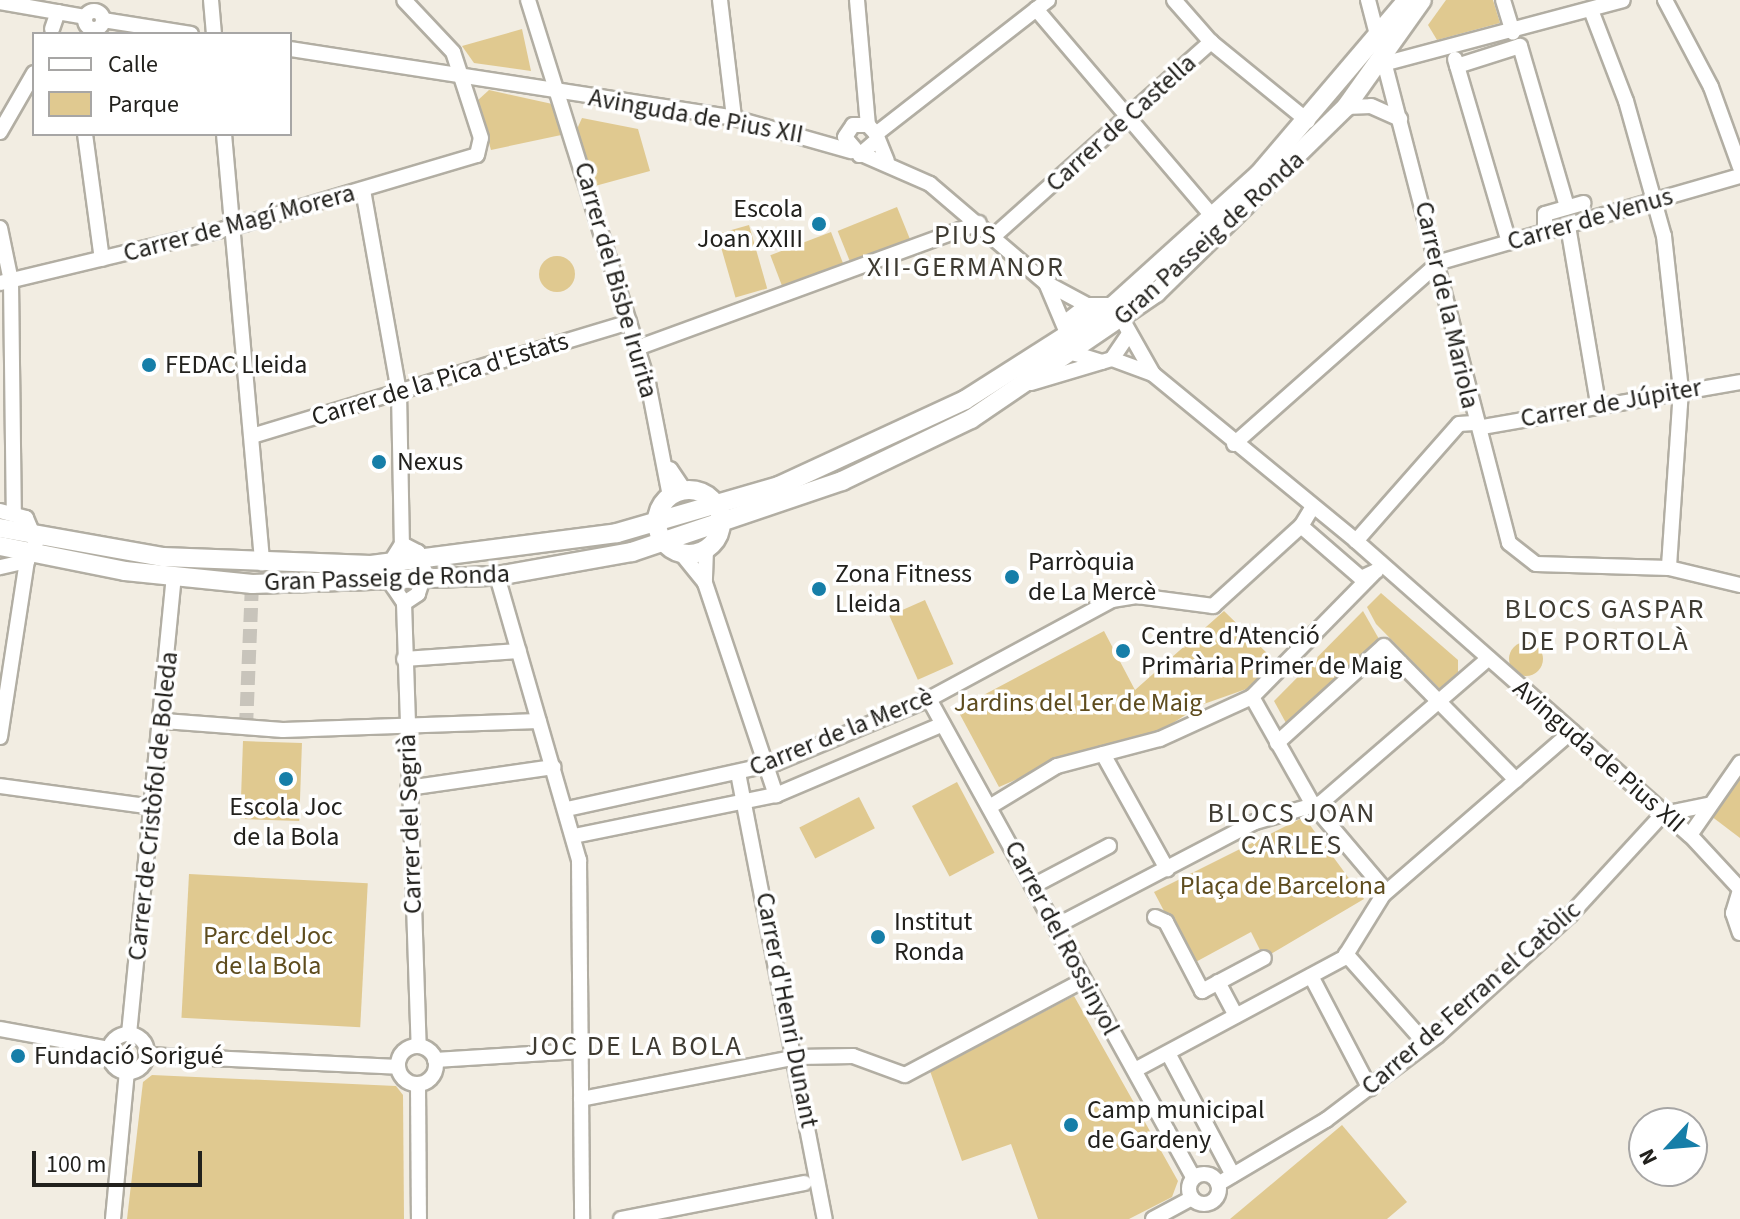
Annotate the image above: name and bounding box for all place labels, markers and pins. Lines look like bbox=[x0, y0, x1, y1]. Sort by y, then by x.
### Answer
place label: Escola Joan XXIII bbox=[697, 193, 803, 254]
marker: Escola Joan XXIII bbox=[810, 215, 828, 233]
place label: FEDAC Lleida bbox=[165, 349, 307, 381]
marker: FEDAC Lleida bbox=[140, 356, 158, 374]
place label: Nexus bbox=[397, 446, 463, 478]
marker: Nexus bbox=[368, 451, 390, 473]
place label: Parròquia de La Mercè bbox=[1028, 546, 1156, 608]
place label: Zona Fitness Lleida bbox=[835, 558, 972, 620]
marker: Parròquia de La Mercè bbox=[1003, 568, 1021, 586]
marker: Zona Fitness Lleida bbox=[810, 580, 828, 598]
place label: Centre d'Atenció Primària Primer de Maig bbox=[1141, 620, 1402, 682]
marker: Centre d'Atenció Primària Primer de Maig bbox=[1112, 640, 1134, 662]
marker: Escola Joc de la Bola bbox=[277, 770, 295, 788]
place label: Escola Joc de la Bola bbox=[229, 791, 343, 852]
place label: Institut Ronda bbox=[894, 906, 972, 968]
marker: Institut Ronda bbox=[869, 928, 887, 946]
place label: Fundació Sorigué bbox=[34, 1040, 223, 1072]
marker: Fundació Sorigué bbox=[9, 1047, 27, 1065]
place label: Camp municipal de Gardeny bbox=[1087, 1094, 1265, 1156]
marker: Camp municipal de Gardeny bbox=[1062, 1116, 1080, 1134]

